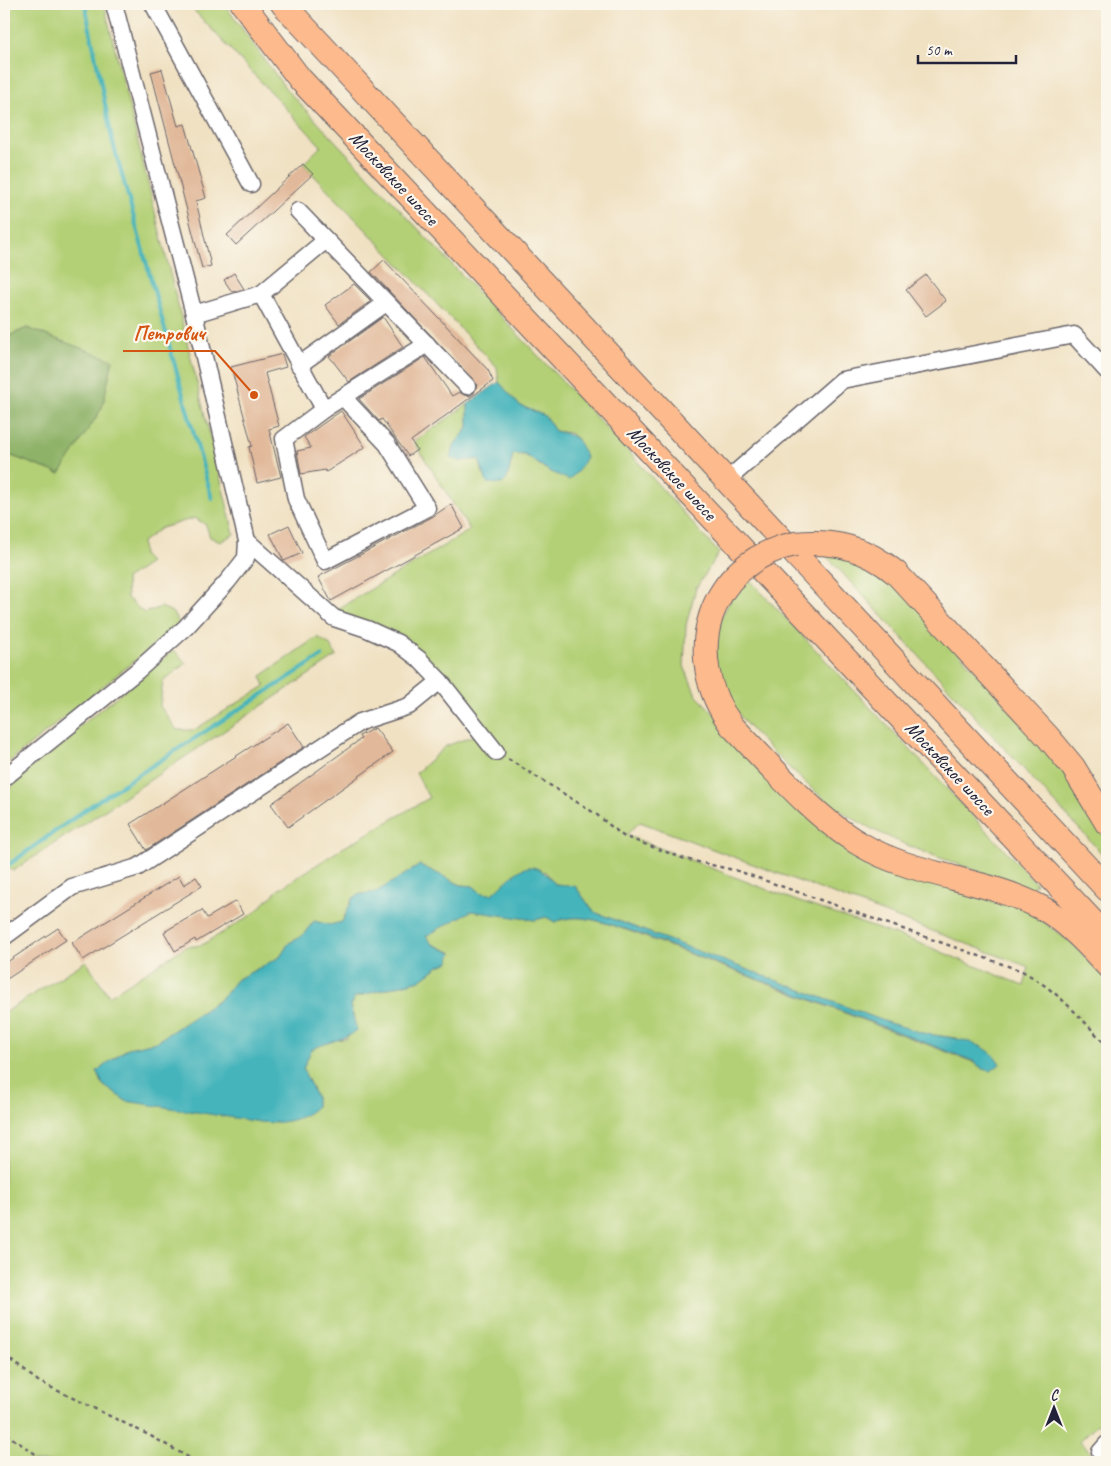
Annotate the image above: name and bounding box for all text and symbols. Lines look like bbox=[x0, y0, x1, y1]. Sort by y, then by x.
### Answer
scale bar bbox=[918, 32, 1016, 64]
text: 50 m bbox=[926, 41, 953, 60]
street label: Московское шоссе bbox=[344, 125, 445, 232]
callout: Петрович bbox=[123, 315, 215, 351]
text: Петрович bbox=[133, 320, 207, 346]
street label: Московское шоссе bbox=[622, 420, 723, 527]
street label: Московское шоссе bbox=[900, 715, 1001, 822]
north arrow bbox=[1028, 1384, 1078, 1434]
text: С bbox=[1051, 1387, 1060, 1404]

